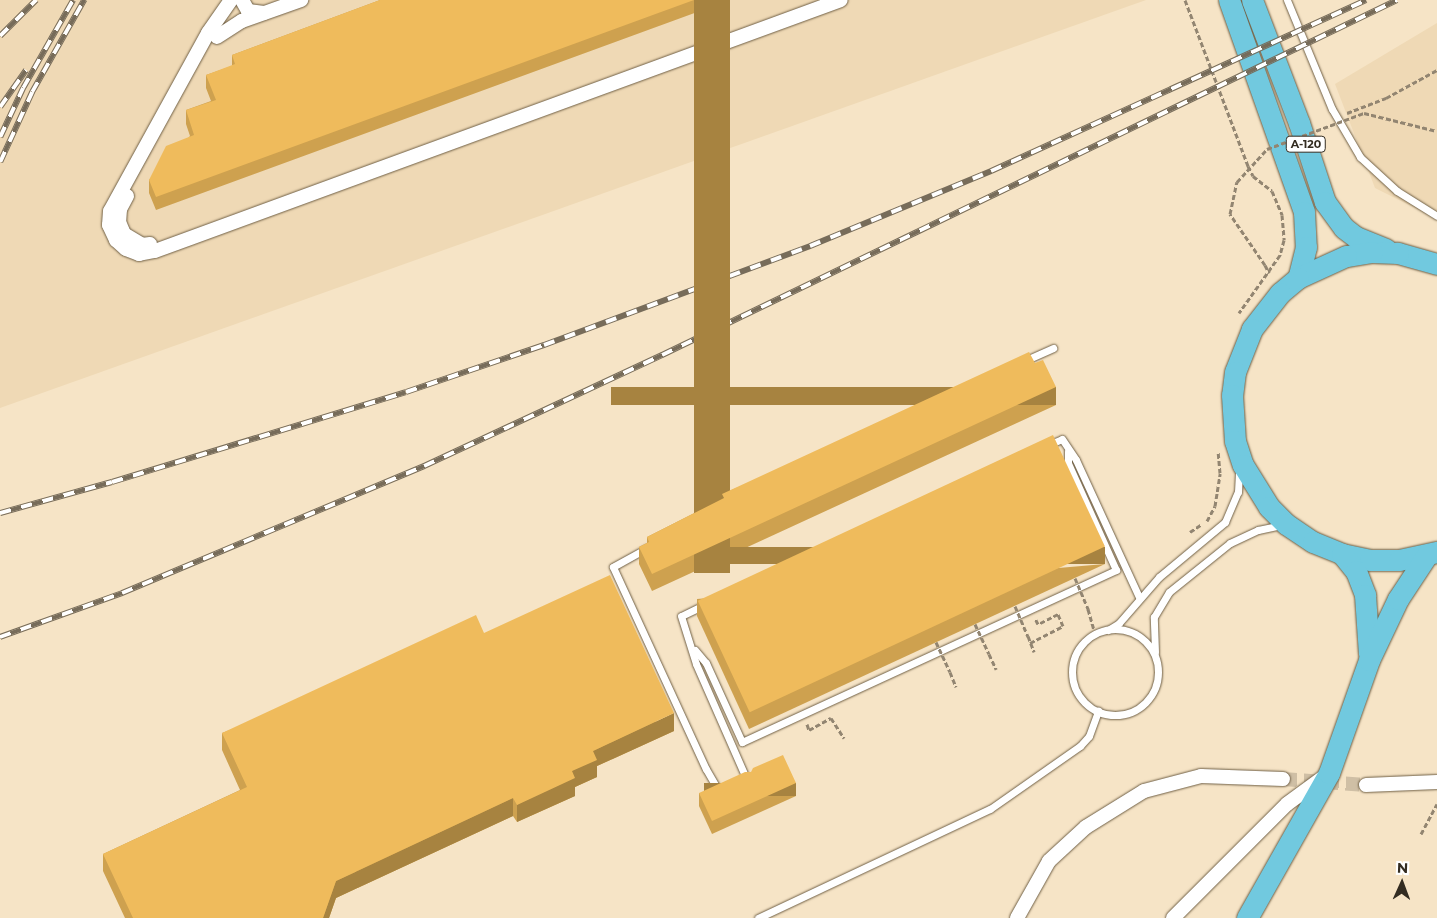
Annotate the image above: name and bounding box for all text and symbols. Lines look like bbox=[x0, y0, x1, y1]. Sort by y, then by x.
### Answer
road number: A-120 bbox=[1285, 136, 1327, 152]
north arrow bbox=[1377, 858, 1427, 908]
text: N bbox=[1397, 859, 1408, 877]

